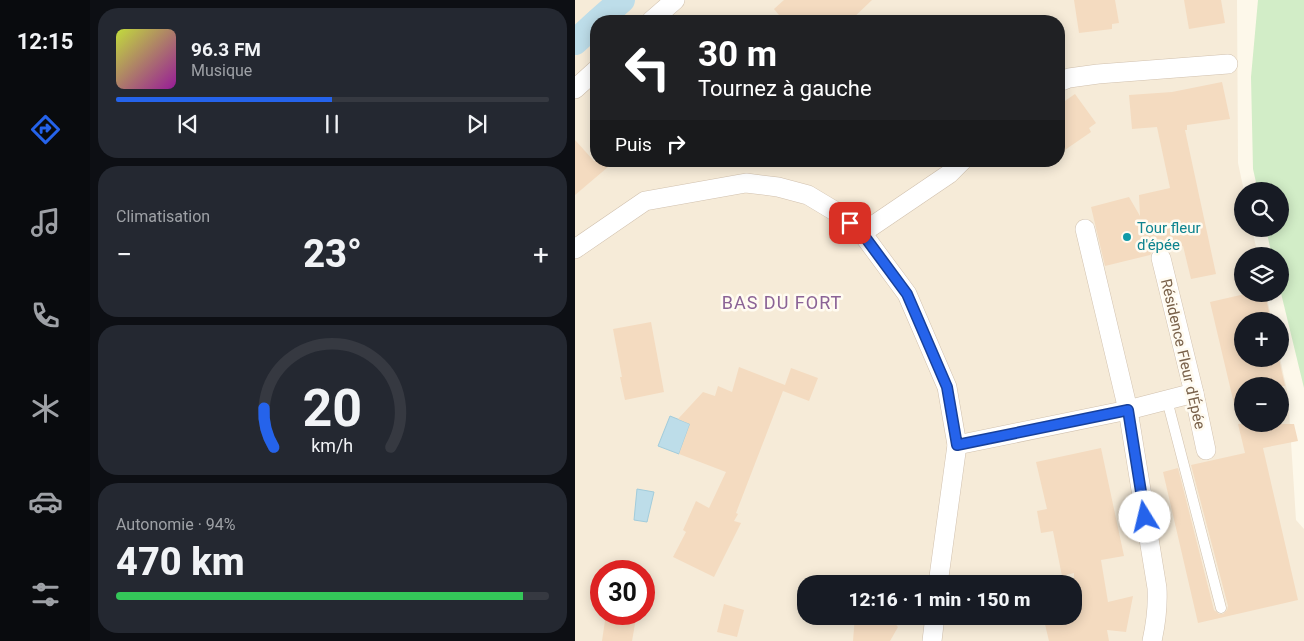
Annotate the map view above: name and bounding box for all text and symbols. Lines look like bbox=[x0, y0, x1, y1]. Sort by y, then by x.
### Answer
text: 12:15 bbox=[17, 29, 73, 54]
text: 30 m bbox=[698, 34, 777, 75]
icon: left bbox=[615, 35, 680, 100]
text: 96.3 FM bbox=[191, 38, 261, 61]
text: Musique bbox=[191, 61, 252, 80]
text: Tournez à gauche bbox=[698, 76, 872, 101]
icon: previous bbox=[174, 110, 202, 138]
icon: pause bbox=[318, 110, 346, 138]
icon: next bbox=[463, 110, 491, 138]
icon: directions bbox=[28, 112, 63, 147]
icon: right bbox=[662, 130, 690, 158]
text: Puis bbox=[615, 133, 652, 156]
map controls bbox=[1234, 182, 1289, 432]
button: search bbox=[1234, 182, 1289, 237]
pin bbox=[829, 202, 871, 244]
icon: music bbox=[28, 205, 63, 240]
text: Climatisation bbox=[116, 207, 210, 226]
icon: arrive bbox=[836, 209, 864, 237]
place label: Tour fleur d'épée bbox=[1137, 219, 1201, 254]
marker: Tour fleur d'épée bbox=[1121, 231, 1133, 243]
text: 23° bbox=[303, 232, 362, 276]
text: − bbox=[116, 238, 132, 271]
text: + bbox=[533, 238, 549, 271]
button: layers bbox=[1234, 247, 1289, 302]
street label: Résidence Fleur d'Épée bbox=[1157, 277, 1209, 431]
district label: BAS DU FORT bbox=[722, 292, 842, 313]
icon: phone bbox=[28, 298, 63, 333]
button: + bbox=[1234, 312, 1289, 367]
button: − bbox=[1234, 377, 1289, 432]
text: 20 bbox=[303, 378, 362, 439]
icon: climate bbox=[28, 391, 63, 426]
text: km/h bbox=[312, 435, 353, 456]
icon: car bbox=[28, 484, 63, 519]
position arrow bbox=[1118, 490, 1170, 542]
text: Autonomie · 94% bbox=[116, 515, 236, 534]
text: 470 km bbox=[116, 540, 245, 584]
speed limit sign: 30 bbox=[590, 560, 655, 625]
icon: filters bbox=[28, 577, 63, 612]
text: 12:16 · 1 min · 150 m bbox=[848, 588, 1031, 611]

